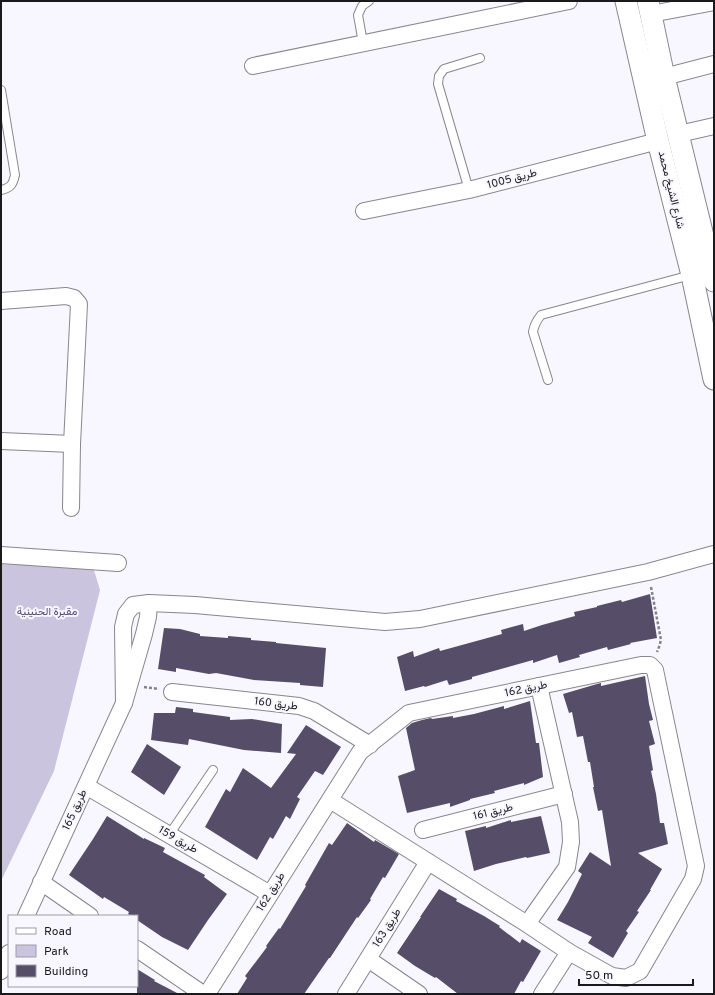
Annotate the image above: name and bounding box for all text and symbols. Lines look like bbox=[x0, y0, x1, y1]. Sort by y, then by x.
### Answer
street label: شارع الشيخ محمد bbox=[655, 150, 688, 231]
street label: طريق 1005 bbox=[486, 166, 538, 192]
park label: مقبرة الحنينية bbox=[17, 605, 77, 619]
street label: طريق 162 bbox=[503, 678, 549, 700]
street label: طريق 160 bbox=[253, 694, 299, 714]
street label: طريق 165 bbox=[59, 787, 91, 833]
street label: طريق 161 bbox=[472, 800, 514, 824]
street label: طريق 159 bbox=[156, 823, 200, 857]
street label: طريق 162 bbox=[254, 870, 288, 914]
street label: طريق 163 bbox=[370, 906, 404, 950]
legend bbox=[8, 915, 138, 987]
text: Road bbox=[44, 924, 72, 940]
text: Park bbox=[44, 944, 69, 960]
scale bar bbox=[579, 961, 693, 987]
text: Building bbox=[44, 964, 88, 980]
text: 50 m bbox=[585, 968, 613, 984]

